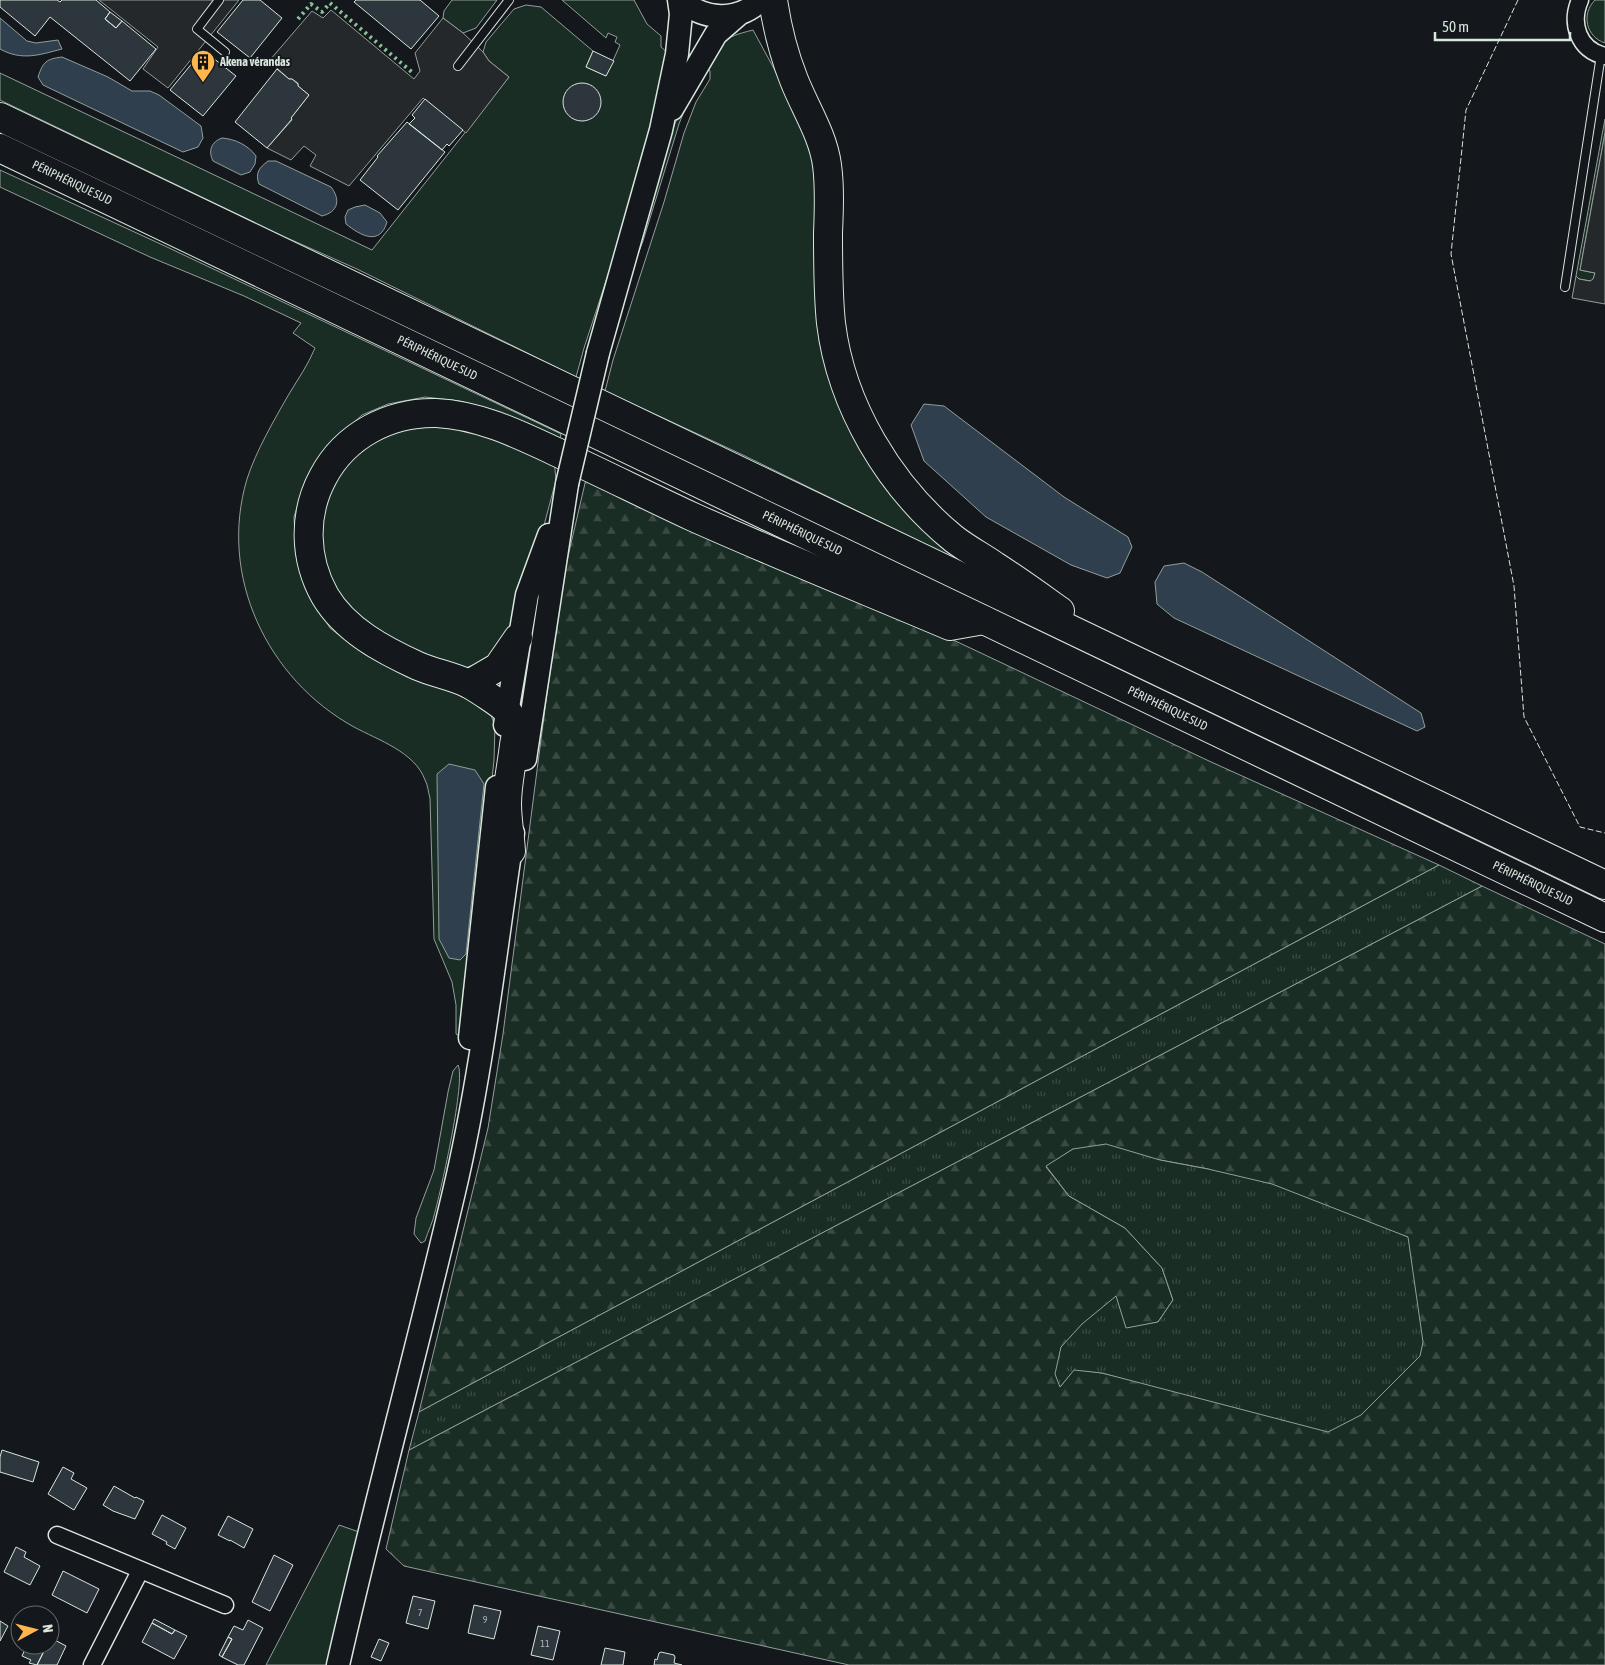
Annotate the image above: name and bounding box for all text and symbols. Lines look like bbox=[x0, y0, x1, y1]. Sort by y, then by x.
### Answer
scale bar bbox=[1435, 10, 1570, 42]
text: 50 m bbox=[1442, 18, 1469, 35]
building icon: Akena vérandas bbox=[190, 49, 216, 83]
place label: Akena vérandas bbox=[219, 55, 291, 69]
street label: PÉRIPHÉRIQUE SUD bbox=[30, 157, 115, 208]
street label: PÉRIPHÉRIQUE SUD bbox=[395, 333, 480, 383]
street label: PÉRIPHÉRIQUE SUD bbox=[760, 508, 845, 558]
street label: PÉRIPHÉRIQUE SUD bbox=[1125, 683, 1210, 733]
street label: PÉRIPHÉRIQUE SUD bbox=[1491, 858, 1575, 909]
north arrow bbox=[10, 1605, 60, 1655]
house number: 7 bbox=[418, 1607, 423, 1618]
house number: 9 bbox=[483, 1614, 488, 1625]
text: N bbox=[39, 1623, 56, 1633]
house number: 11 bbox=[540, 1638, 550, 1649]

